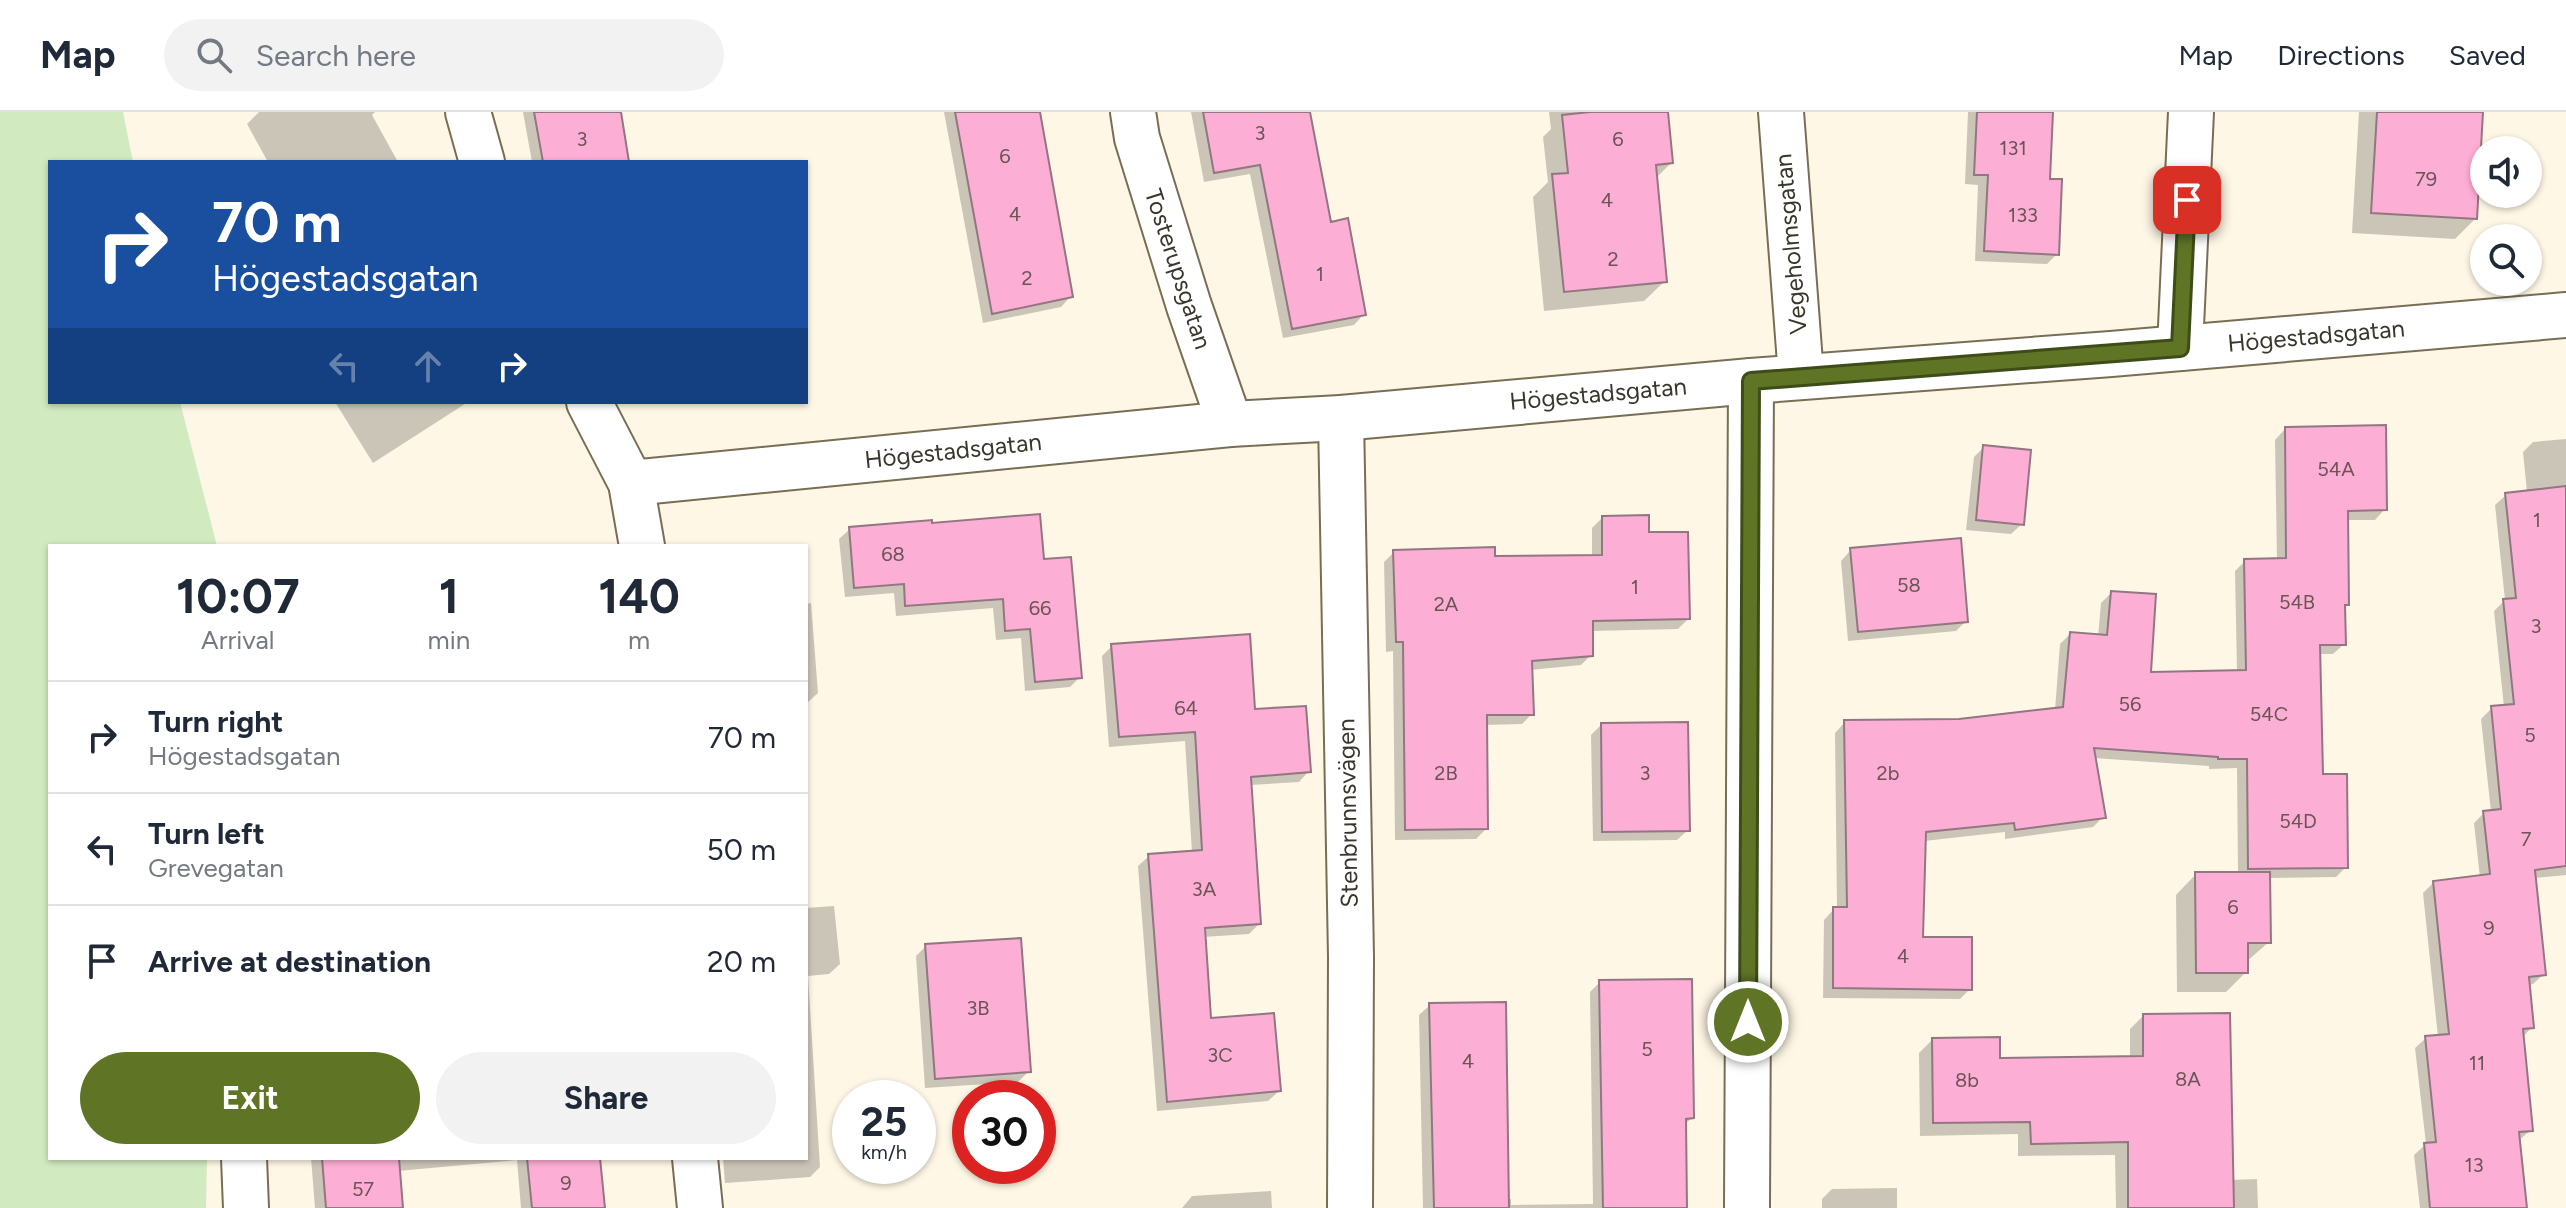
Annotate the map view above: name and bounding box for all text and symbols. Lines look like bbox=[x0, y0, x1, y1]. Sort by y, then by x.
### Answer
search box bbox=[164, 19, 724, 91]
text: Map bbox=[40, 32, 116, 78]
icon: search bbox=[192, 33, 236, 77]
text: Search here bbox=[256, 37, 416, 74]
text: Map bbox=[2179, 38, 2233, 72]
text: Directions bbox=[2277, 38, 2405, 72]
text: Saved bbox=[2449, 38, 2526, 72]
house number: 3 bbox=[1255, 121, 1265, 145]
house number: 3 bbox=[577, 127, 587, 151]
house number: 6 bbox=[1612, 127, 1624, 151]
house number: 131 bbox=[1999, 136, 2027, 160]
map controls bbox=[2470, 136, 2542, 296]
button: sound bbox=[2470, 136, 2542, 208]
house number: 6 bbox=[999, 144, 1011, 168]
street label: Vegeholmsgatan bbox=[1768, 153, 1813, 336]
pin bbox=[2153, 166, 2221, 234]
house number: 79 bbox=[2415, 167, 2437, 191]
icon: arrive bbox=[2165, 178, 2209, 222]
street label: Tosterupsgatan bbox=[1139, 185, 1218, 353]
house number: 4 bbox=[1601, 188, 1613, 212]
text: 70 m bbox=[212, 189, 342, 256]
icon: right bbox=[80, 192, 184, 296]
house number: 4 bbox=[1009, 202, 1021, 226]
house number: 133 bbox=[2008, 203, 2038, 227]
button: search bbox=[2470, 224, 2542, 296]
house number: 2 bbox=[1607, 247, 1619, 271]
text: Högestadsgatan bbox=[212, 257, 479, 300]
house number: 1 bbox=[1316, 262, 1324, 286]
house number: 2 bbox=[1021, 266, 1033, 290]
street label: Högestadsgatan bbox=[2226, 313, 2406, 358]
icon: left bbox=[322, 344, 366, 388]
icon: ahead bbox=[406, 344, 450, 388]
icon: right bbox=[490, 344, 534, 388]
street label: Högestadsgatan bbox=[1508, 371, 1688, 416]
street label: Högestadsgatan bbox=[863, 427, 1043, 474]
house number: 54A bbox=[2317, 457, 2355, 481]
house number: 1 bbox=[2533, 508, 2541, 532]
house number: 68 bbox=[881, 542, 905, 566]
text: 10:07 bbox=[176, 567, 300, 625]
text: 1 bbox=[439, 567, 459, 625]
text: 140 bbox=[598, 567, 680, 625]
house number: 58 bbox=[1897, 573, 1921, 597]
house number: 1 bbox=[1631, 575, 1639, 599]
house number: 54B bbox=[2279, 590, 2315, 614]
house number: 2A bbox=[1434, 592, 1459, 616]
house number: 66 bbox=[1029, 596, 1051, 620]
house number: 3 bbox=[2531, 614, 2541, 638]
text: Arrival bbox=[201, 624, 275, 656]
text: min bbox=[428, 624, 470, 656]
text: m bbox=[628, 624, 650, 656]
house number: 56 bbox=[2119, 692, 2141, 716]
house number: 64 bbox=[1174, 696, 1198, 720]
house number: 54C bbox=[2250, 702, 2288, 726]
text: Turn right bbox=[148, 703, 283, 740]
icon: right bbox=[80, 715, 124, 759]
street label: Stenbrunnsvägen bbox=[1331, 718, 1364, 908]
text: 70 m bbox=[708, 719, 776, 756]
house number: 5 bbox=[2524, 723, 2536, 747]
text: Högestadsgatan bbox=[148, 740, 341, 772]
house number: 2B bbox=[1434, 761, 1458, 785]
house number: 3 bbox=[1640, 761, 1650, 785]
house number: 2b bbox=[1877, 761, 1899, 785]
house number: 54D bbox=[2279, 809, 2317, 833]
text: Turn left bbox=[148, 815, 265, 852]
icon: left bbox=[80, 827, 124, 871]
house number: 7 bbox=[2521, 827, 2532, 851]
text: 50 m bbox=[707, 831, 776, 868]
text: Grevegatan bbox=[148, 852, 284, 884]
house number: 3A bbox=[1192, 877, 1217, 901]
house number: 6 bbox=[2227, 895, 2239, 919]
house number: 9 bbox=[2483, 916, 2495, 940]
icon: arrive bbox=[80, 939, 124, 983]
text: Arrive at destination bbox=[148, 943, 431, 980]
text: 20 m bbox=[707, 943, 776, 980]
house number: 4 bbox=[1897, 944, 1909, 968]
position arrow bbox=[1706, 980, 1790, 1064]
house number: 3B bbox=[966, 996, 990, 1020]
house number: 5 bbox=[1641, 1037, 1653, 1061]
house number: 3C bbox=[1207, 1043, 1233, 1067]
house number: 4 bbox=[1462, 1049, 1474, 1073]
house number: 11 bbox=[2469, 1051, 2485, 1075]
button: Exit bbox=[80, 1052, 420, 1144]
button: Share bbox=[436, 1052, 776, 1144]
house number: 8A bbox=[2175, 1067, 2201, 1091]
house number: 8b bbox=[1955, 1068, 1979, 1092]
speed limit sign: 30 bbox=[952, 1080, 1056, 1184]
text: 25 bbox=[861, 1098, 907, 1146]
text: km/h bbox=[861, 1140, 907, 1164]
house number: 13 bbox=[2464, 1153, 2484, 1177]
house number: 9 bbox=[560, 1171, 572, 1195]
house number: 57 bbox=[352, 1177, 374, 1201]

